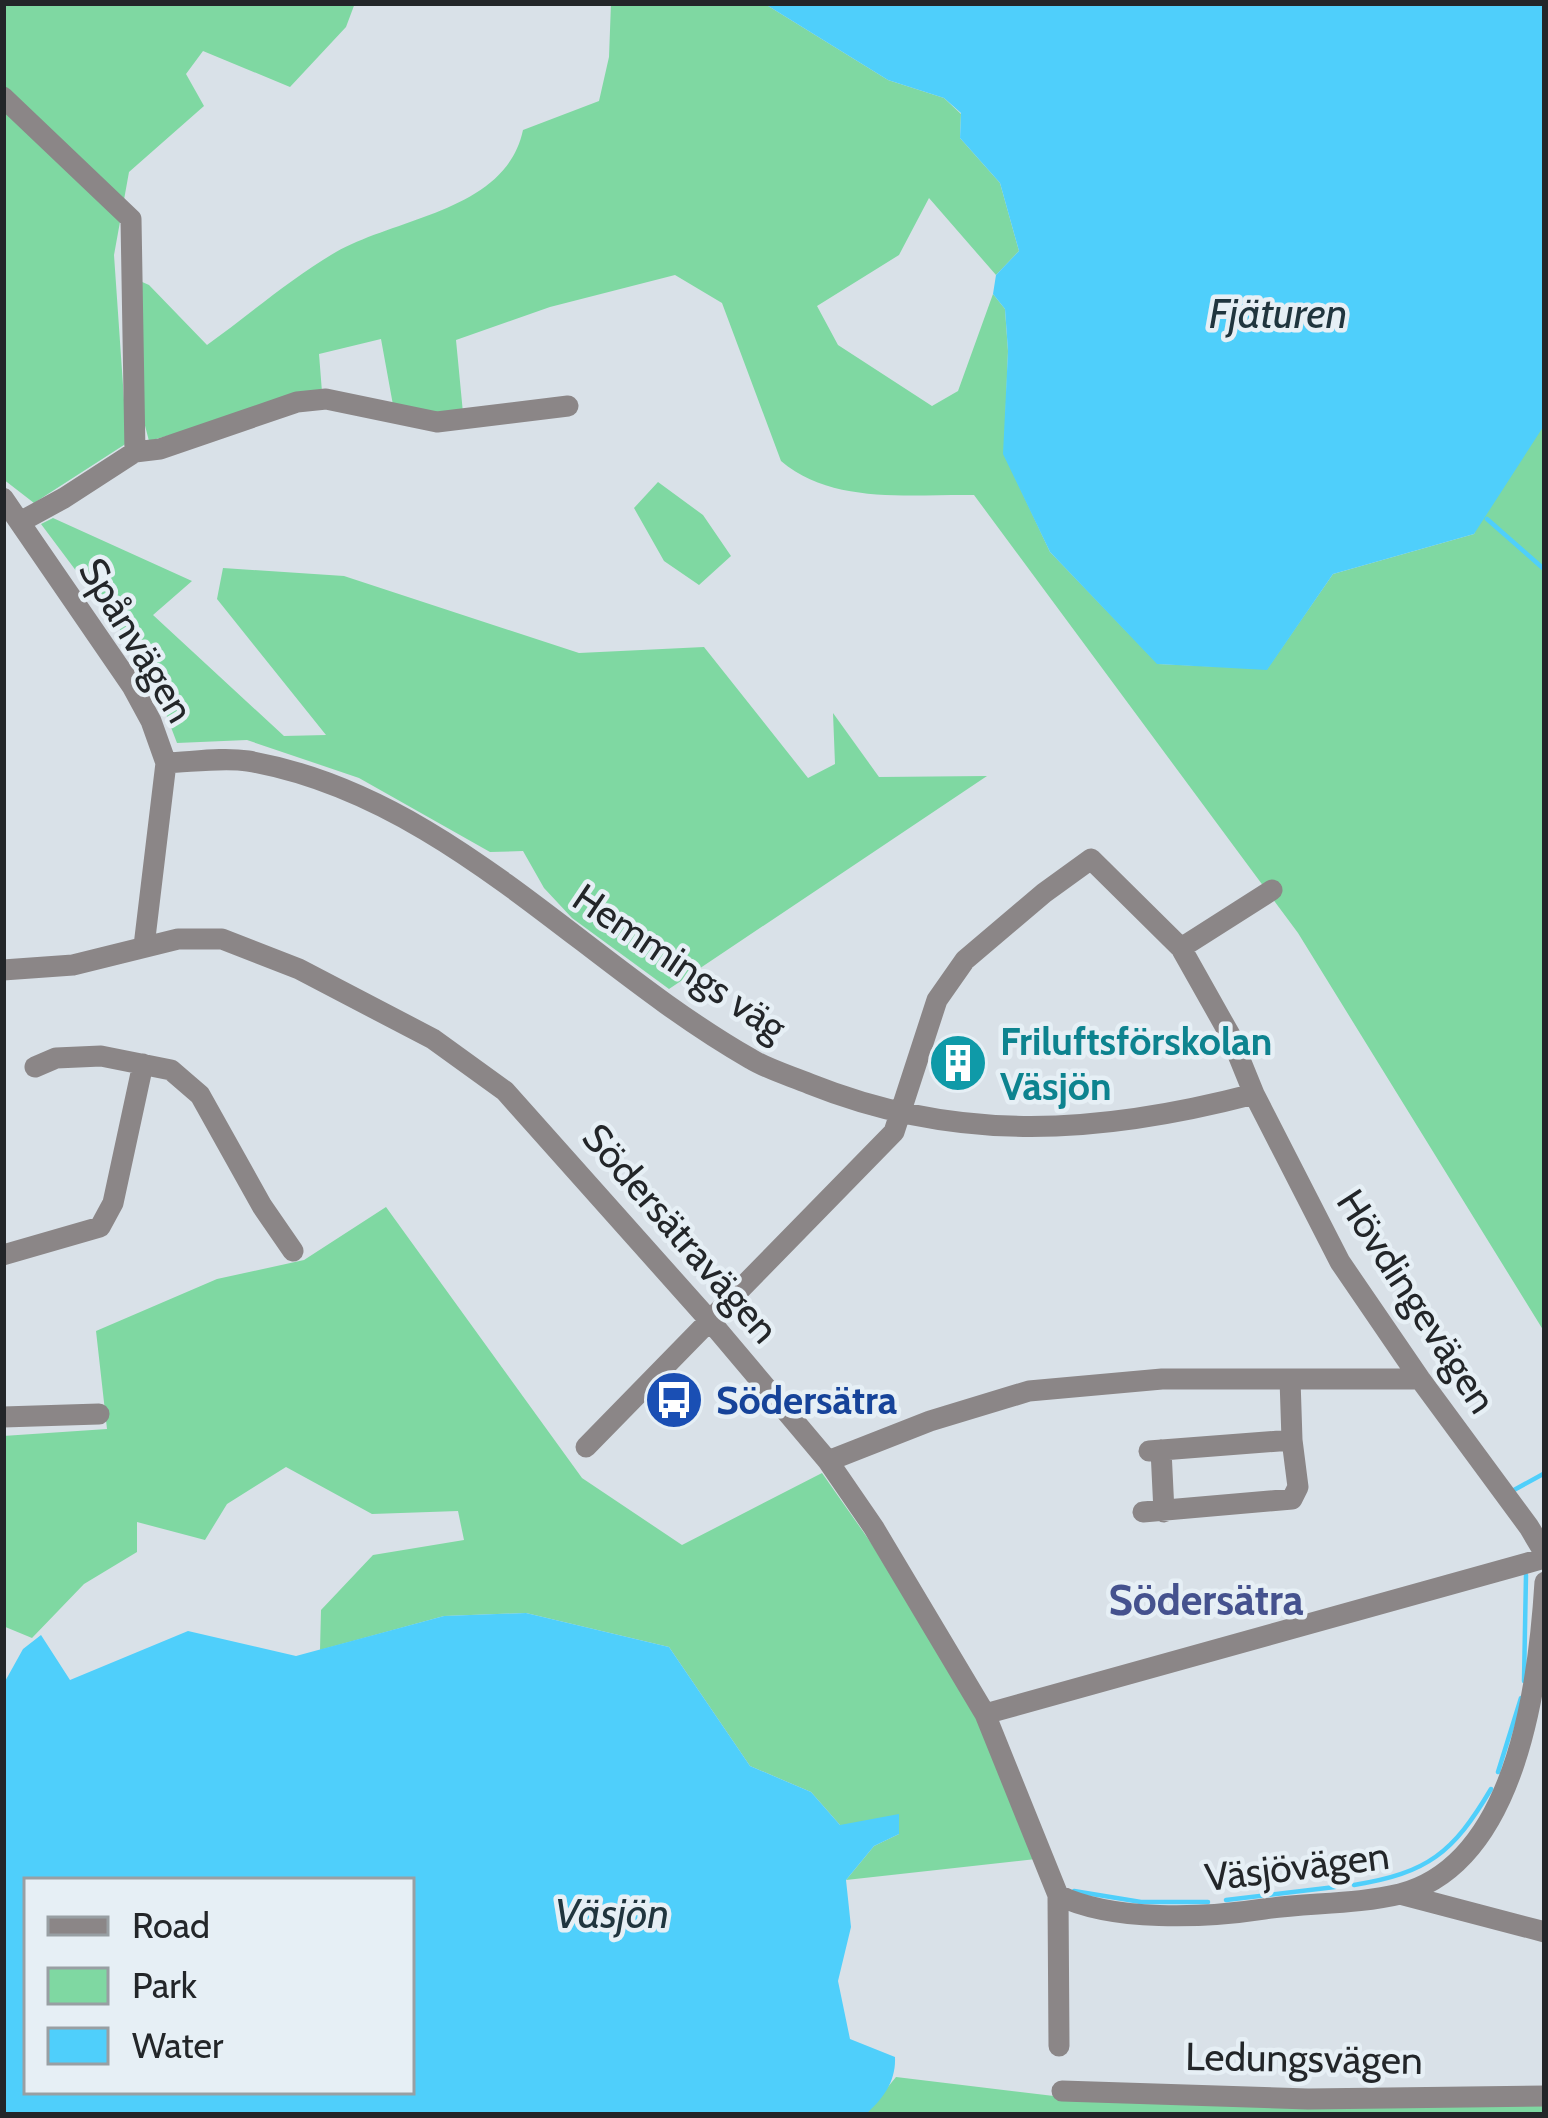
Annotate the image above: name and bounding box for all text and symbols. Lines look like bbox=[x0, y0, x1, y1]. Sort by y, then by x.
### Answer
water label: Fjäturen bbox=[1209, 287, 1347, 339]
street label: Spånvägen bbox=[69, 549, 205, 731]
street label: Hemmings väg bbox=[564, 873, 796, 1051]
place label: Friluftsförskolan Väsjön bbox=[1000, 1017, 1272, 1110]
building icon: Friluftsförskolan Väsjön bbox=[927, 1032, 989, 1094]
street label: Södersätravägen bbox=[573, 1114, 789, 1352]
street label: Hövdingevägen bbox=[1327, 1180, 1507, 1422]
bus stop icon: Södersätra bbox=[643, 1369, 705, 1431]
place label: Södersätra bbox=[716, 1376, 897, 1424]
district label: Södersätra bbox=[1108, 1574, 1304, 1626]
street label: Väsjövägen bbox=[1202, 1831, 1392, 1901]
legend bbox=[24, 1878, 414, 2094]
water label: Väsjön bbox=[555, 1887, 669, 1939]
text: Road bbox=[132, 1903, 210, 1947]
text: Park bbox=[132, 1963, 198, 2007]
text: Water bbox=[132, 2023, 224, 2067]
street label: Ledungsvägen bbox=[1185, 2032, 1423, 2084]

